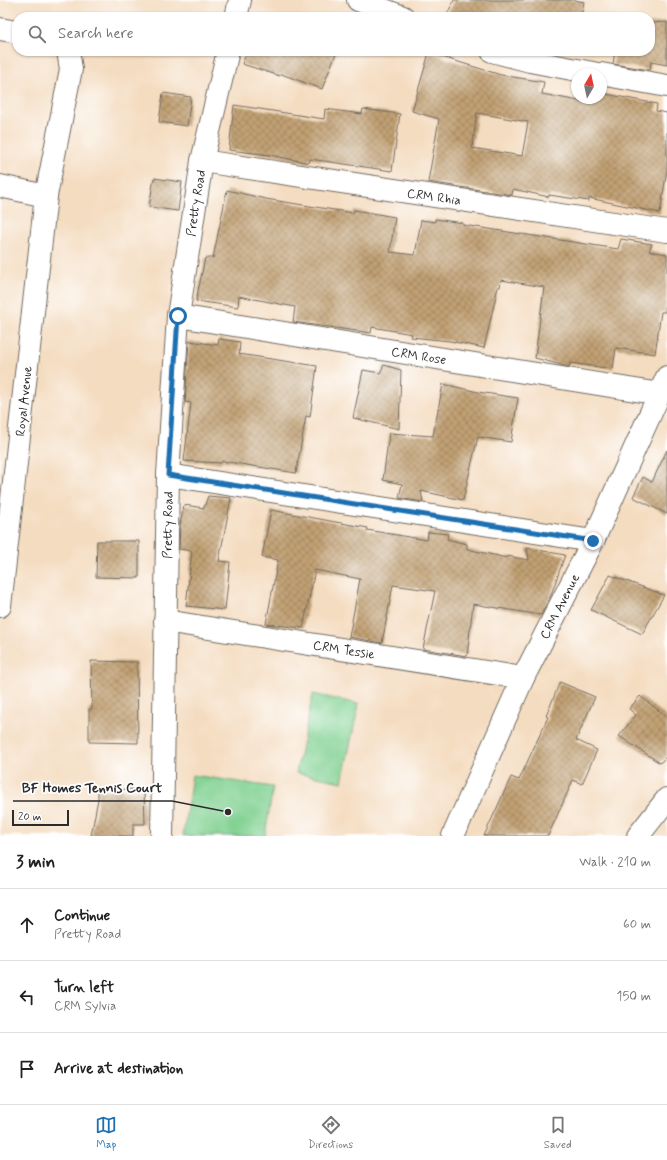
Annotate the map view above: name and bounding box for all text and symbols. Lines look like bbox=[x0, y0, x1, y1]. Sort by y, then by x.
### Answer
search box bbox=[12, 12, 655, 56]
icon: search bbox=[26, 23, 48, 45]
text: Search here bbox=[58, 24, 134, 44]
north arrow bbox=[571, 68, 607, 104]
street label: Pretty Road bbox=[183, 169, 210, 238]
street label: CRM Rhia bbox=[406, 185, 462, 210]
route start bbox=[169, 307, 187, 325]
street label: CRM Rose bbox=[390, 344, 448, 369]
street label: Royal Avenue bbox=[12, 365, 37, 437]
street label: Pretty Road bbox=[159, 491, 178, 559]
route end bbox=[584, 532, 602, 550]
street label: CRM Avenue bbox=[537, 571, 584, 642]
street label: CRM Tessie bbox=[312, 637, 376, 664]
callout: BF Homes Tennis Court bbox=[13, 775, 172, 801]
text: BF Homes Tennis Court bbox=[22, 779, 163, 797]
scale bar bbox=[12, 808, 69, 827]
text: 20 m bbox=[18, 810, 41, 824]
text: 3 min bbox=[16, 851, 55, 873]
text: Walk · 210 m bbox=[579, 854, 651, 871]
text: Continue bbox=[54, 906, 110, 926]
icon: ahead bbox=[16, 914, 38, 936]
text: 60 m bbox=[623, 916, 651, 933]
text: Pretty Road bbox=[54, 926, 121, 943]
text: Turn left bbox=[54, 978, 114, 998]
icon: left bbox=[16, 986, 38, 1008]
text: 150 m bbox=[617, 988, 651, 1005]
text: CRM Sylvia bbox=[54, 998, 116, 1015]
icon: arrive bbox=[16, 1058, 38, 1080]
text: Arrive at destination bbox=[54, 1059, 183, 1079]
tab: Map bbox=[95, 1114, 117, 1152]
tab: Directions bbox=[308, 1114, 353, 1152]
tab: Saved bbox=[544, 1114, 572, 1152]

